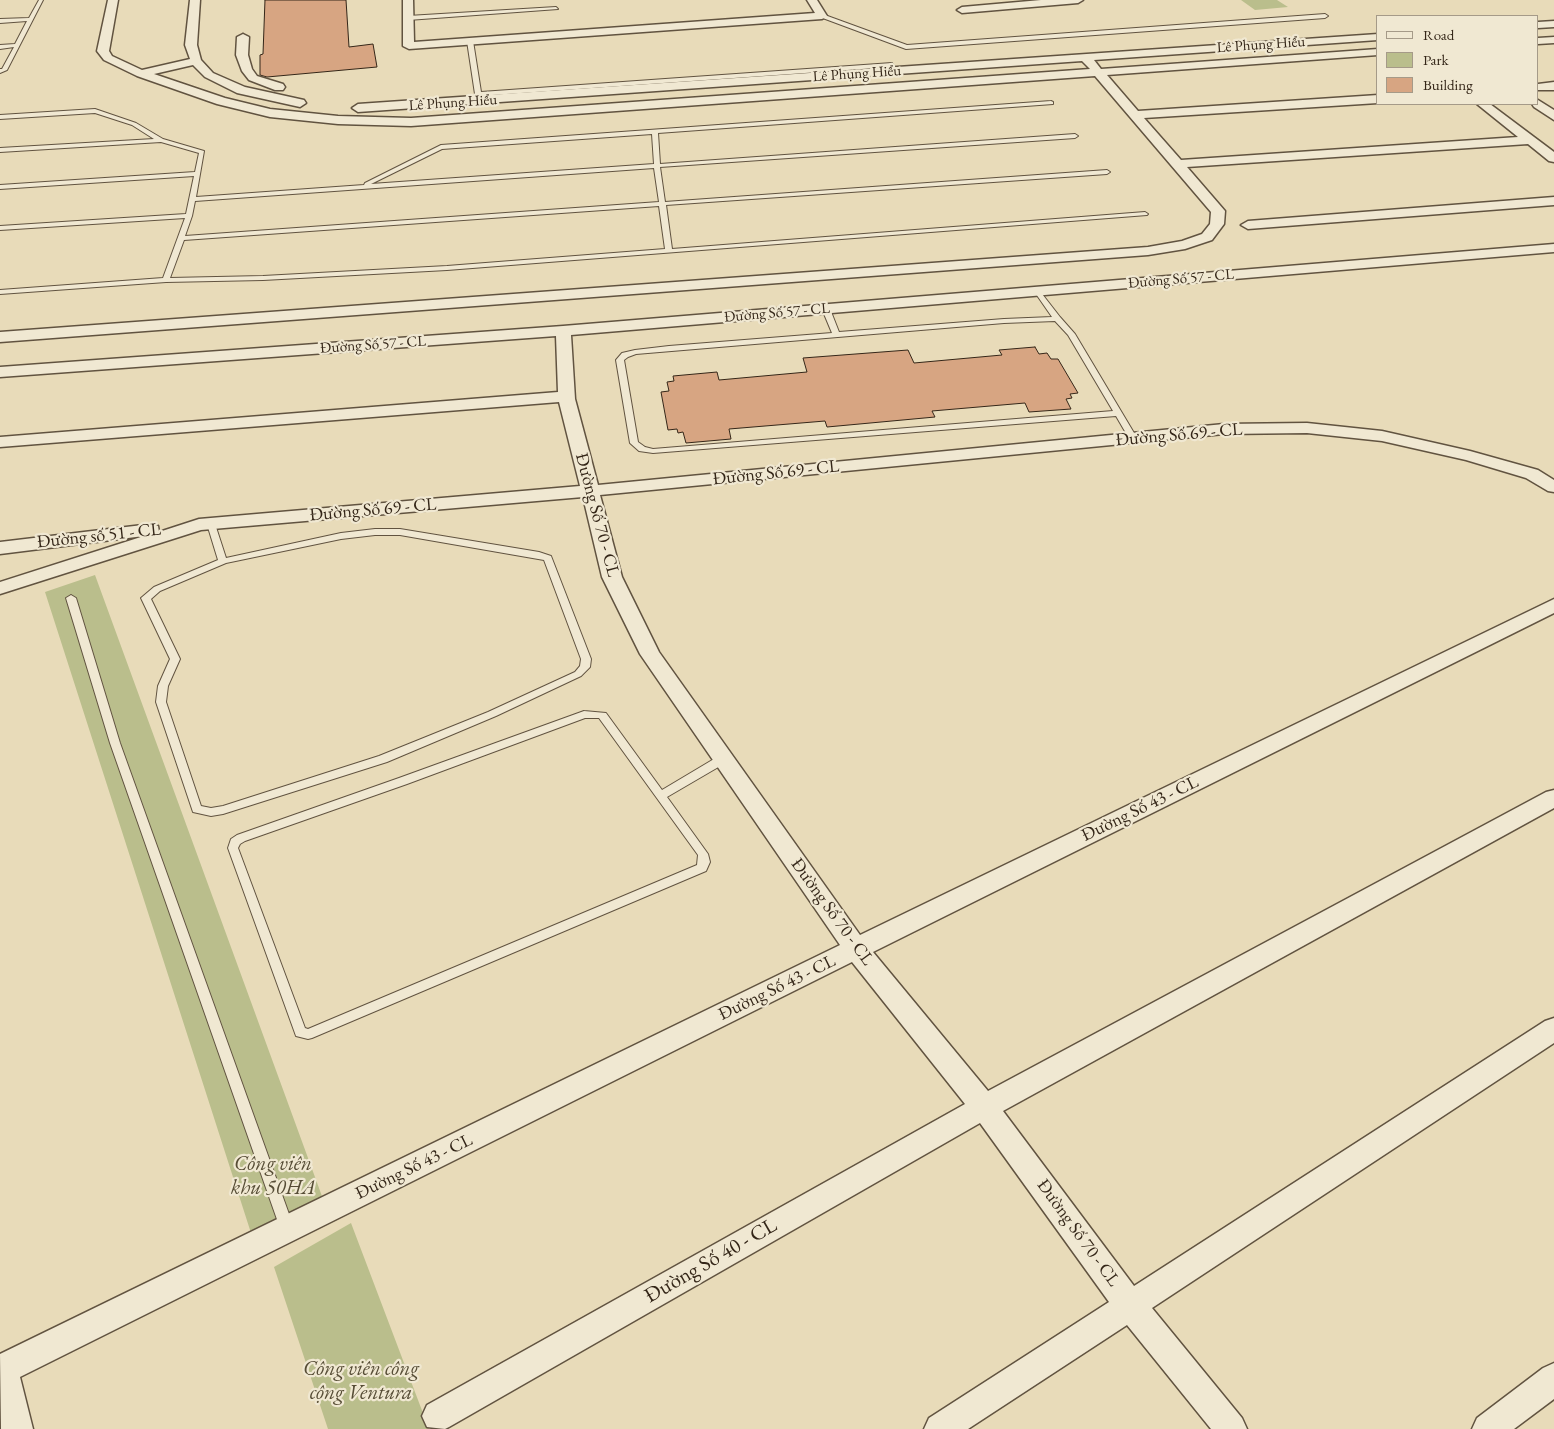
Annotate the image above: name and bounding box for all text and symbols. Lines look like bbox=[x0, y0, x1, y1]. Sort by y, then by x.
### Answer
legend bbox=[1376, 15, 1539, 105]
text: Road bbox=[1423, 25, 1454, 44]
street label: Lê Phụng Hiểu bbox=[1216, 33, 1306, 57]
text: Park bbox=[1423, 50, 1449, 69]
street label: Lê Phụng Hiểu bbox=[812, 62, 902, 86]
text: Building bbox=[1423, 75, 1473, 94]
street label: Lê Phụng Hiểu bbox=[408, 91, 498, 115]
street label: Đường Số 57 - CL bbox=[1127, 265, 1235, 293]
street label: Đường Số 57 - CL bbox=[723, 299, 831, 327]
street label: Đường Số 57 - CL bbox=[319, 332, 427, 358]
street label: Đường Số 69 - CL bbox=[1115, 419, 1243, 451]
street label: Đường Số 70 - CL bbox=[570, 451, 624, 579]
street label: Đường Số 69 - CL bbox=[712, 456, 840, 490]
street label: Đường Số 69 - CL bbox=[309, 494, 437, 526]
street label: Đường số 51 - CL bbox=[36, 519, 162, 553]
street label: Đường Số 43 - CL bbox=[1078, 771, 1202, 847]
street label: Đường Số 70 - CL bbox=[786, 854, 878, 970]
street label: Đường Số 43 - CL bbox=[715, 950, 839, 1026]
street label: Đường Số 43 - CL bbox=[352, 1129, 476, 1205]
park label: Công viên khu 50HA bbox=[231, 1151, 315, 1201]
street label: Đường Số 70 - CL bbox=[1032, 1175, 1124, 1291]
street label: Đường Số 40 - CL bbox=[640, 1213, 782, 1309]
park label: Công viên công cộng Ventura bbox=[303, 1356, 419, 1406]

